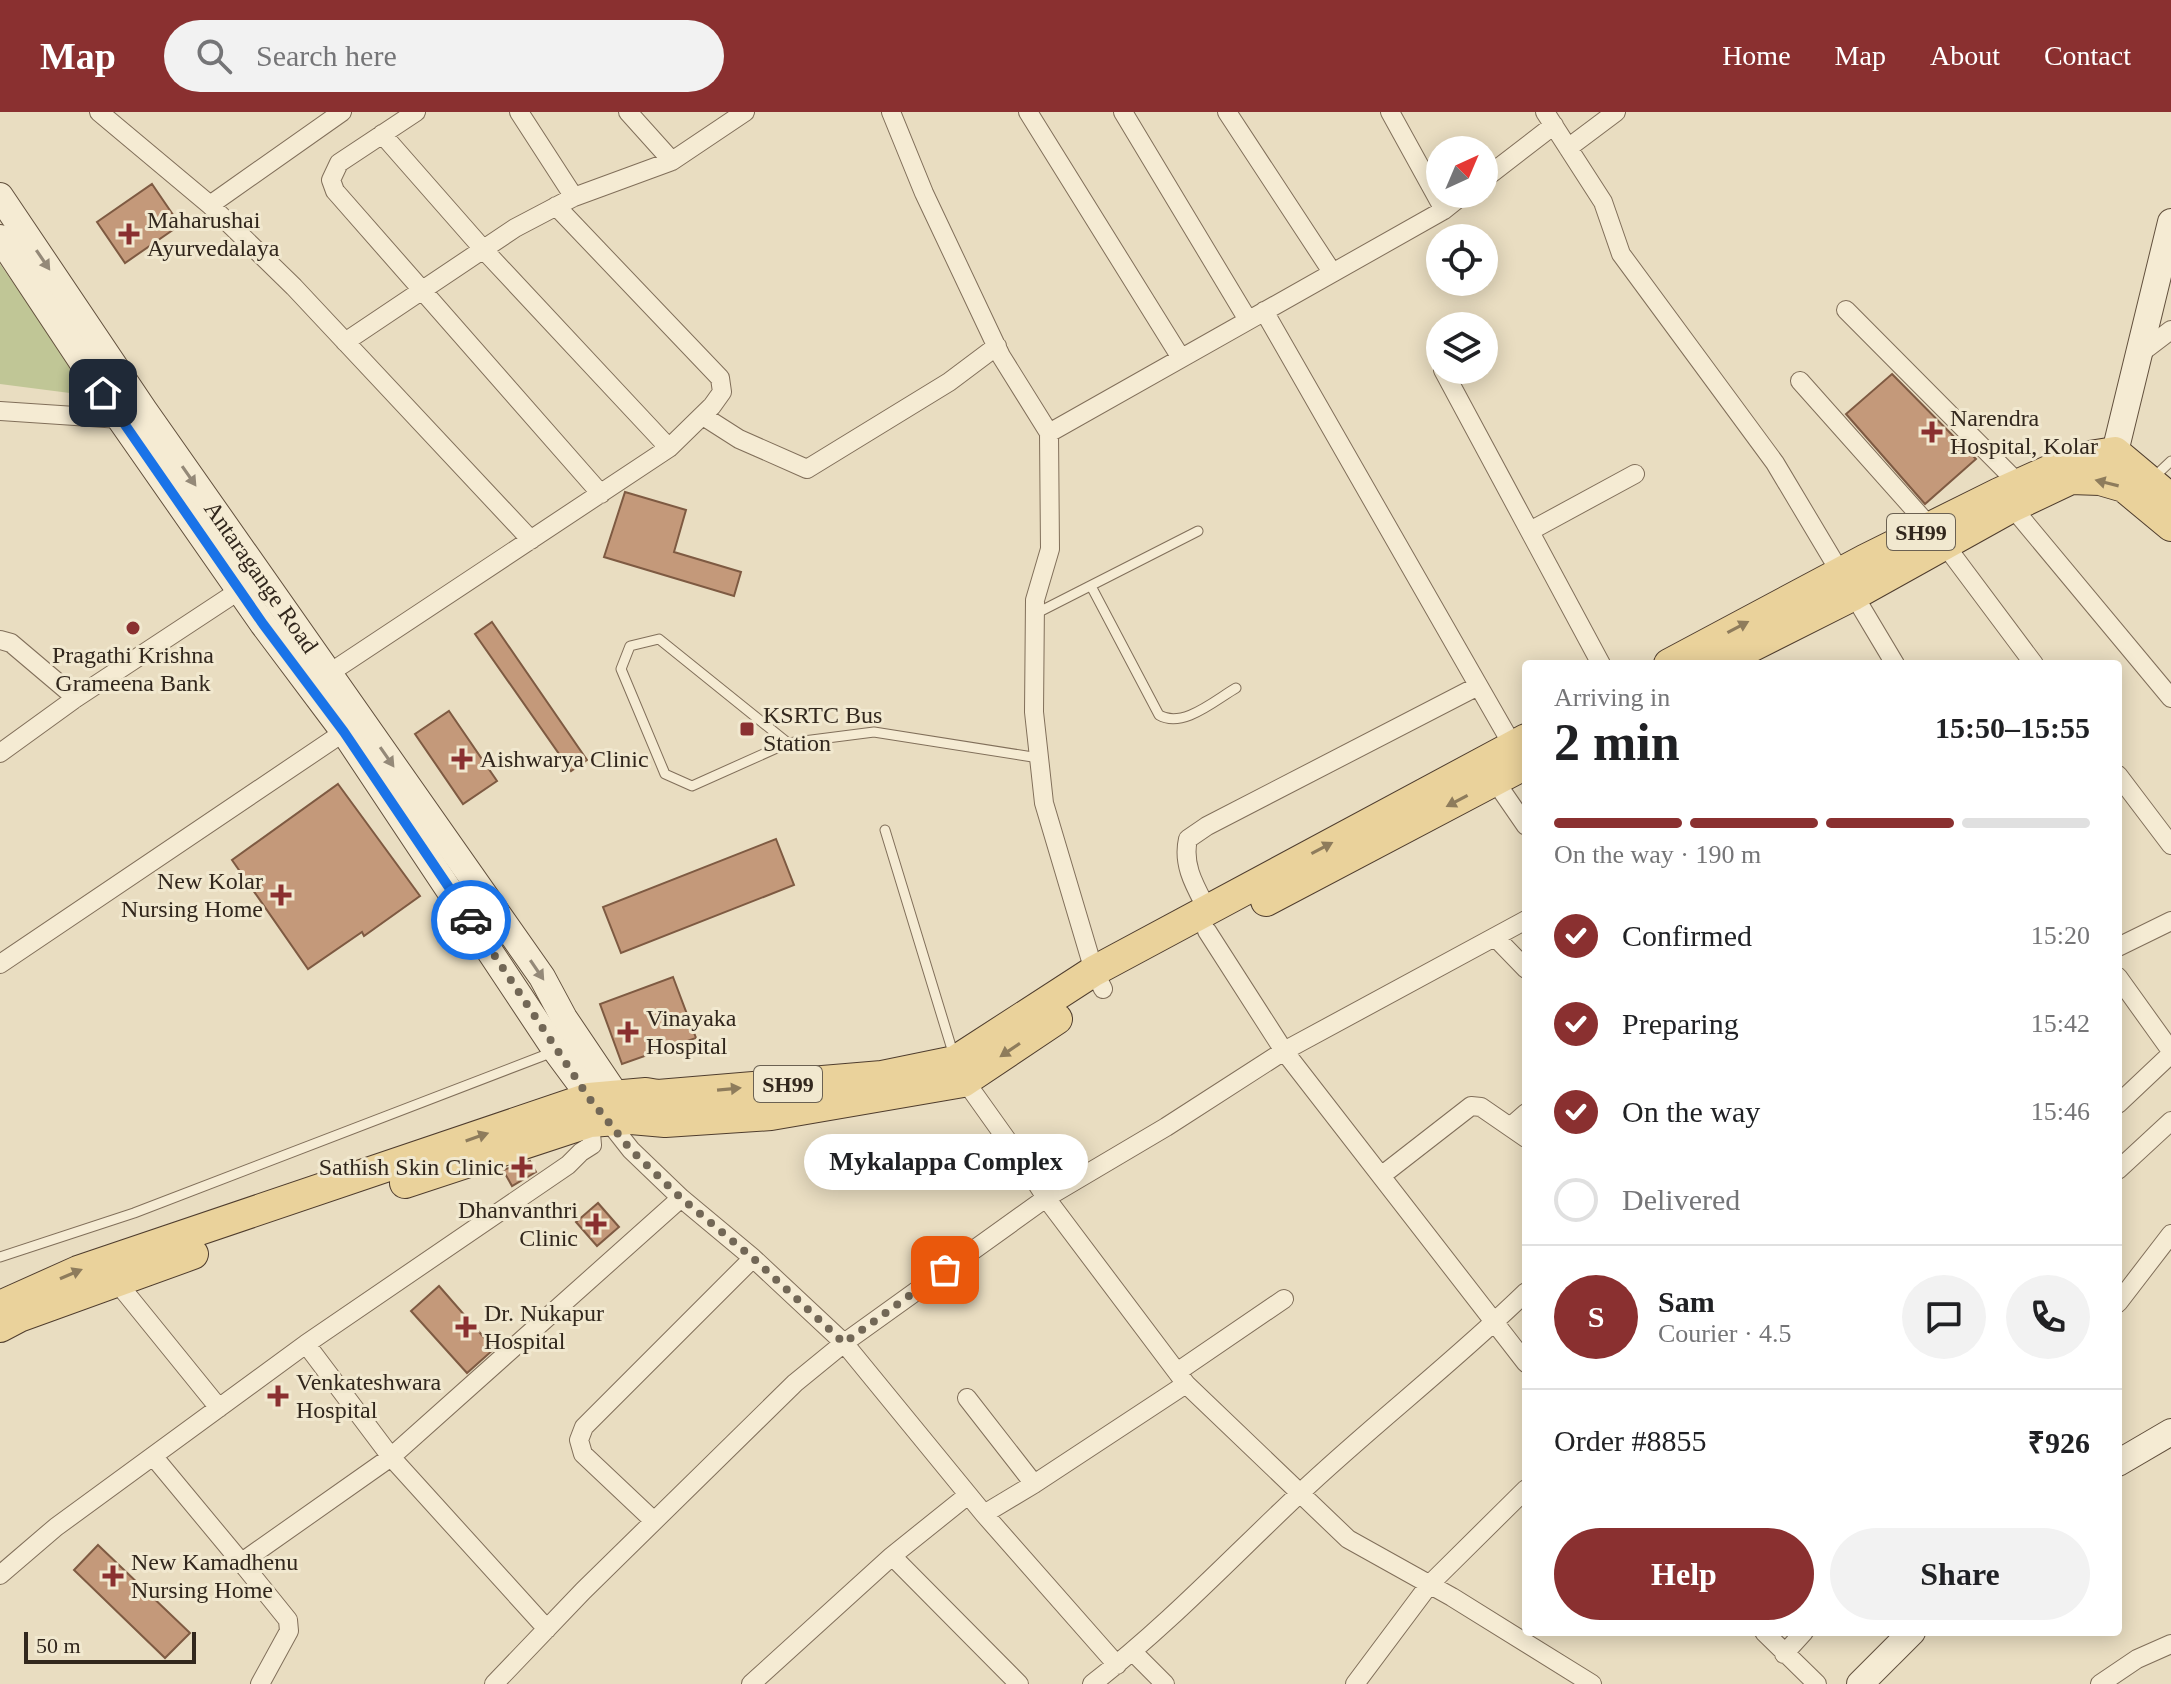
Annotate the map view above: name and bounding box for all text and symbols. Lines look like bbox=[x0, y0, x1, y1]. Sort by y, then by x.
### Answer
search box bbox=[164, 20, 724, 92]
icon: search bbox=[192, 34, 236, 78]
text: Map bbox=[40, 35, 116, 77]
text: Search here bbox=[256, 39, 397, 72]
text: Home bbox=[1722, 40, 1791, 71]
text: Map bbox=[1835, 40, 1886, 71]
text: About bbox=[1930, 40, 2000, 71]
text: Contact bbox=[2044, 40, 2131, 71]
north arrow bbox=[1426, 136, 1498, 208]
map controls bbox=[1426, 136, 1498, 384]
place label: Maharushai Ayurvedalaya bbox=[147, 207, 280, 261]
marker: Maharushai Ayurvedalaya bbox=[118, 223, 140, 245]
button: locate bbox=[1426, 224, 1498, 296]
one-way arrow bbox=[36, 250, 51, 271]
button: layers bbox=[1426, 312, 1498, 384]
pin bbox=[69, 359, 137, 427]
icon: home bbox=[81, 371, 125, 415]
place label: Narendra Hospital, Kolar bbox=[1950, 405, 2098, 459]
marker: Narendra Hospital, Kolar bbox=[1921, 421, 1943, 443]
one-way arrow bbox=[181, 465, 196, 486]
one-way arrow bbox=[2095, 477, 2120, 489]
street label: Antaragange Road bbox=[199, 496, 323, 658]
road number: SH99 bbox=[1887, 514, 1955, 550]
marker: Pragathi Krishna Grameena Bank bbox=[124, 619, 142, 637]
one-way arrow bbox=[1726, 621, 1749, 634]
place label: Pragathi Krishna Grameena Bank bbox=[52, 642, 214, 696]
text: Arriving in bbox=[1554, 683, 1670, 712]
place label: KSRTC Bus Station bbox=[763, 702, 882, 756]
text: 15:50–15:55 bbox=[1935, 711, 2090, 744]
text: 2 min bbox=[1554, 714, 1680, 771]
marker: KSRTC Bus Station bbox=[738, 720, 756, 738]
one-way arrow bbox=[379, 746, 394, 767]
place label: Aishwarya Clinic bbox=[480, 746, 649, 772]
marker: Aishwarya Clinic bbox=[451, 748, 473, 770]
one-way arrow bbox=[1446, 794, 1469, 807]
text: On the way · 190 m bbox=[1554, 840, 1761, 869]
one-way arrow bbox=[1310, 841, 1333, 854]
place label: New Kolar Nursing Home bbox=[121, 868, 263, 922]
courier bbox=[431, 880, 511, 960]
marker: New Kolar Nursing Home bbox=[270, 884, 292, 906]
icon: car bbox=[449, 898, 493, 942]
icon: check bbox=[1554, 914, 1598, 958]
text: Confirmed bbox=[1622, 919, 1752, 952]
text: 15:20 bbox=[2031, 921, 2090, 950]
one-way arrow bbox=[529, 959, 544, 980]
icon: check bbox=[1554, 1002, 1598, 1046]
place label: Vinayaka Hospital bbox=[646, 1005, 737, 1059]
text: Preparing bbox=[1622, 1007, 1739, 1040]
text: 15:42 bbox=[2031, 1009, 2090, 1038]
marker: Vinayaka Hospital bbox=[617, 1021, 639, 1043]
one-way arrow bbox=[1000, 1042, 1021, 1057]
road number: SH99 bbox=[754, 1066, 822, 1102]
one-way arrow bbox=[717, 1082, 742, 1095]
icon: check bbox=[1554, 1090, 1598, 1134]
text: On the way bbox=[1622, 1095, 1760, 1128]
text: 15:46 bbox=[2031, 1097, 2090, 1126]
one-way arrow bbox=[465, 1130, 489, 1142]
callout: Mykalappa Complex bbox=[803, 1134, 1087, 1190]
text: Mykalappa Complex bbox=[829, 1147, 1063, 1176]
place label: Sathish Skin Clinic bbox=[319, 1154, 504, 1180]
marker: Sathish Skin Clinic bbox=[511, 1156, 533, 1178]
text: Delivered bbox=[1622, 1183, 1740, 1216]
place label: Dhanvanthri Clinic bbox=[458, 1197, 578, 1251]
marker: Dhanvanthri Clinic bbox=[585, 1213, 607, 1235]
pin bbox=[911, 1236, 979, 1304]
icon: bag bbox=[923, 1248, 967, 1292]
one-way arrow bbox=[59, 1268, 83, 1281]
button: chat bbox=[1902, 1275, 1986, 1359]
button: phone bbox=[2006, 1275, 2090, 1359]
text: Sam bbox=[1658, 1285, 1715, 1318]
place label: Dr. Nukapur Hospital bbox=[484, 1300, 604, 1354]
text: S bbox=[1588, 1300, 1604, 1333]
marker: Dr. Nukapur Hospital bbox=[455, 1316, 477, 1338]
text: Courier · 4.5 bbox=[1658, 1319, 1792, 1348]
place label: Venkateshwara Hospital bbox=[296, 1369, 442, 1423]
marker: Venkateshwara Hospital bbox=[267, 1385, 289, 1407]
text: Order #8855 bbox=[1554, 1424, 1706, 1457]
text: ₹926 bbox=[2028, 1426, 2090, 1459]
button: Help bbox=[1554, 1528, 1814, 1620]
button: Share bbox=[1830, 1528, 2090, 1620]
place label: New Kamadhenu Nursing Home bbox=[131, 1549, 298, 1603]
marker: New Kamadhenu Nursing Home bbox=[102, 1565, 124, 1587]
scale bar bbox=[24, 1628, 196, 1664]
text: 50 m bbox=[36, 1633, 81, 1658]

